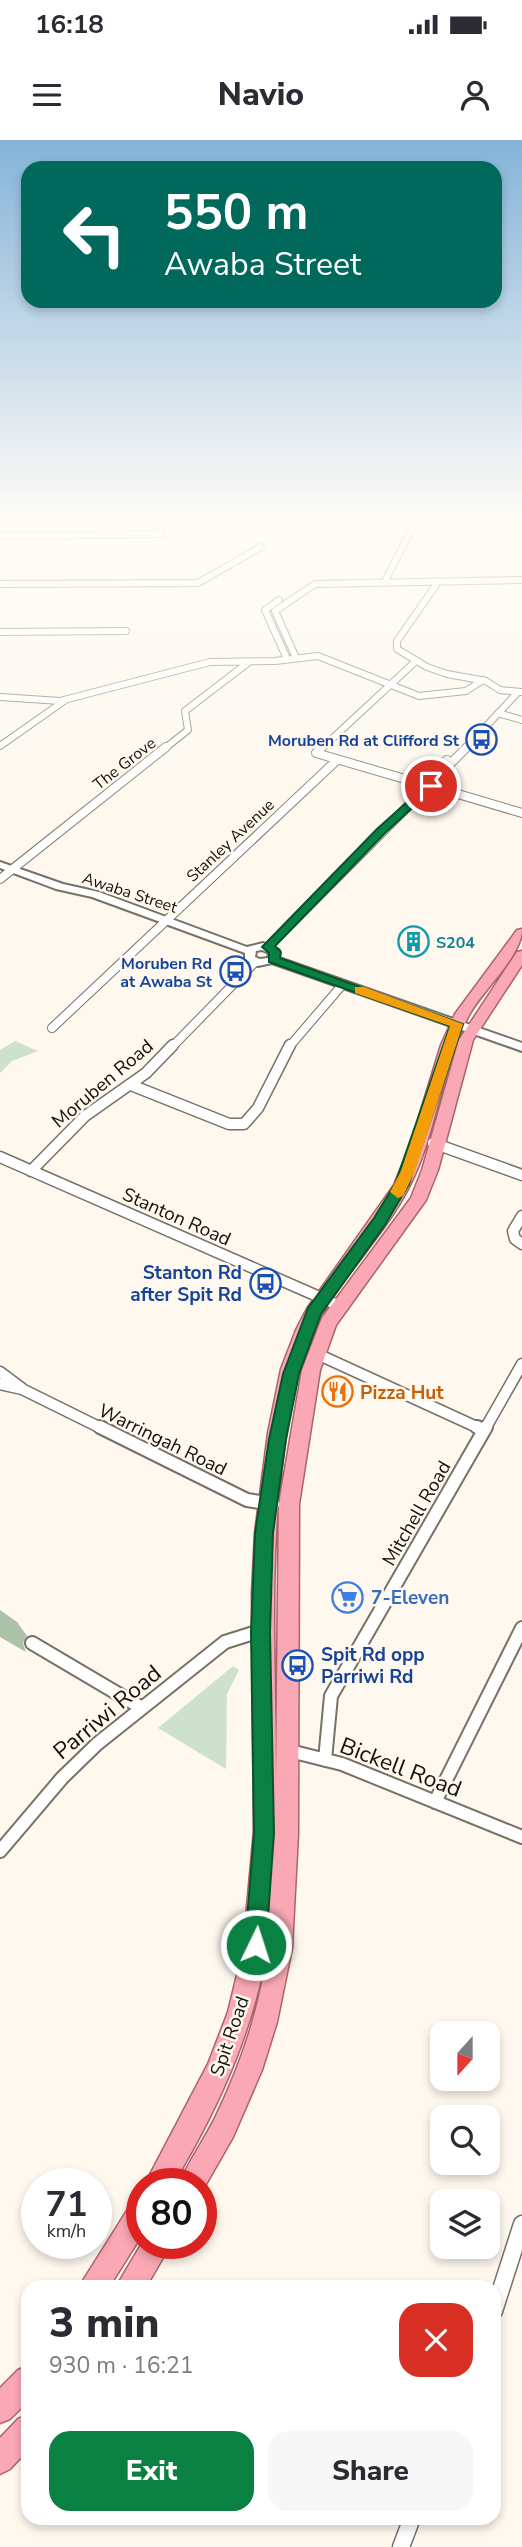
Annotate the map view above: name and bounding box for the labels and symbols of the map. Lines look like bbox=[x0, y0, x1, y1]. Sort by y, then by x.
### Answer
bus stop icon: Moruben Rd at Clifford St bbox=[465, 723, 499, 757]
place label: Moruben Rd at Clifford St bbox=[268, 730, 460, 752]
street label: The Grove bbox=[89, 732, 161, 795]
pin bbox=[401, 756, 461, 816]
street label: Stanley Avenue bbox=[182, 794, 279, 887]
street label: Awaba Street bbox=[79, 867, 180, 919]
building icon: S204 bbox=[396, 925, 430, 959]
place label: S204 bbox=[436, 932, 475, 954]
place label: Moruben Rd at Awaba St bbox=[120, 953, 213, 993]
bus stop icon: Moruben Rd at Awaba St bbox=[218, 955, 252, 989]
street label: Moruben Road bbox=[46, 1034, 159, 1134]
street label: Stanton Road bbox=[118, 1181, 235, 1252]
place label: Stanton Rd after Spit Rd bbox=[130, 1260, 242, 1308]
bus stop icon: Stanton Rd after Spit Rd bbox=[248, 1266, 282, 1300]
restaurant icon: Pizza Hut bbox=[320, 1375, 354, 1409]
place label: Pizza Hut bbox=[360, 1380, 444, 1406]
street label: Warringah Road bbox=[94, 1398, 231, 1482]
street label: Mitchell Road bbox=[376, 1456, 457, 1571]
supermarket icon: 7-Eleven bbox=[331, 1580, 365, 1614]
place label: 7-Eleven bbox=[371, 1585, 449, 1611]
place label: Spit Rd opp Parriwi Rd bbox=[321, 1642, 425, 1690]
bus stop icon: Spit Rd opp Parriwi Rd bbox=[281, 1648, 315, 1682]
street label: Parriwi Road bbox=[47, 1658, 168, 1767]
street label: Bickell Road bbox=[336, 1730, 466, 1805]
position arrow bbox=[219, 1908, 293, 1982]
street label: Spit Road bbox=[204, 1993, 256, 2080]
north arrow bbox=[430, 2021, 500, 2091]
speed limit sign: 80 bbox=[126, 2168, 217, 2259]

